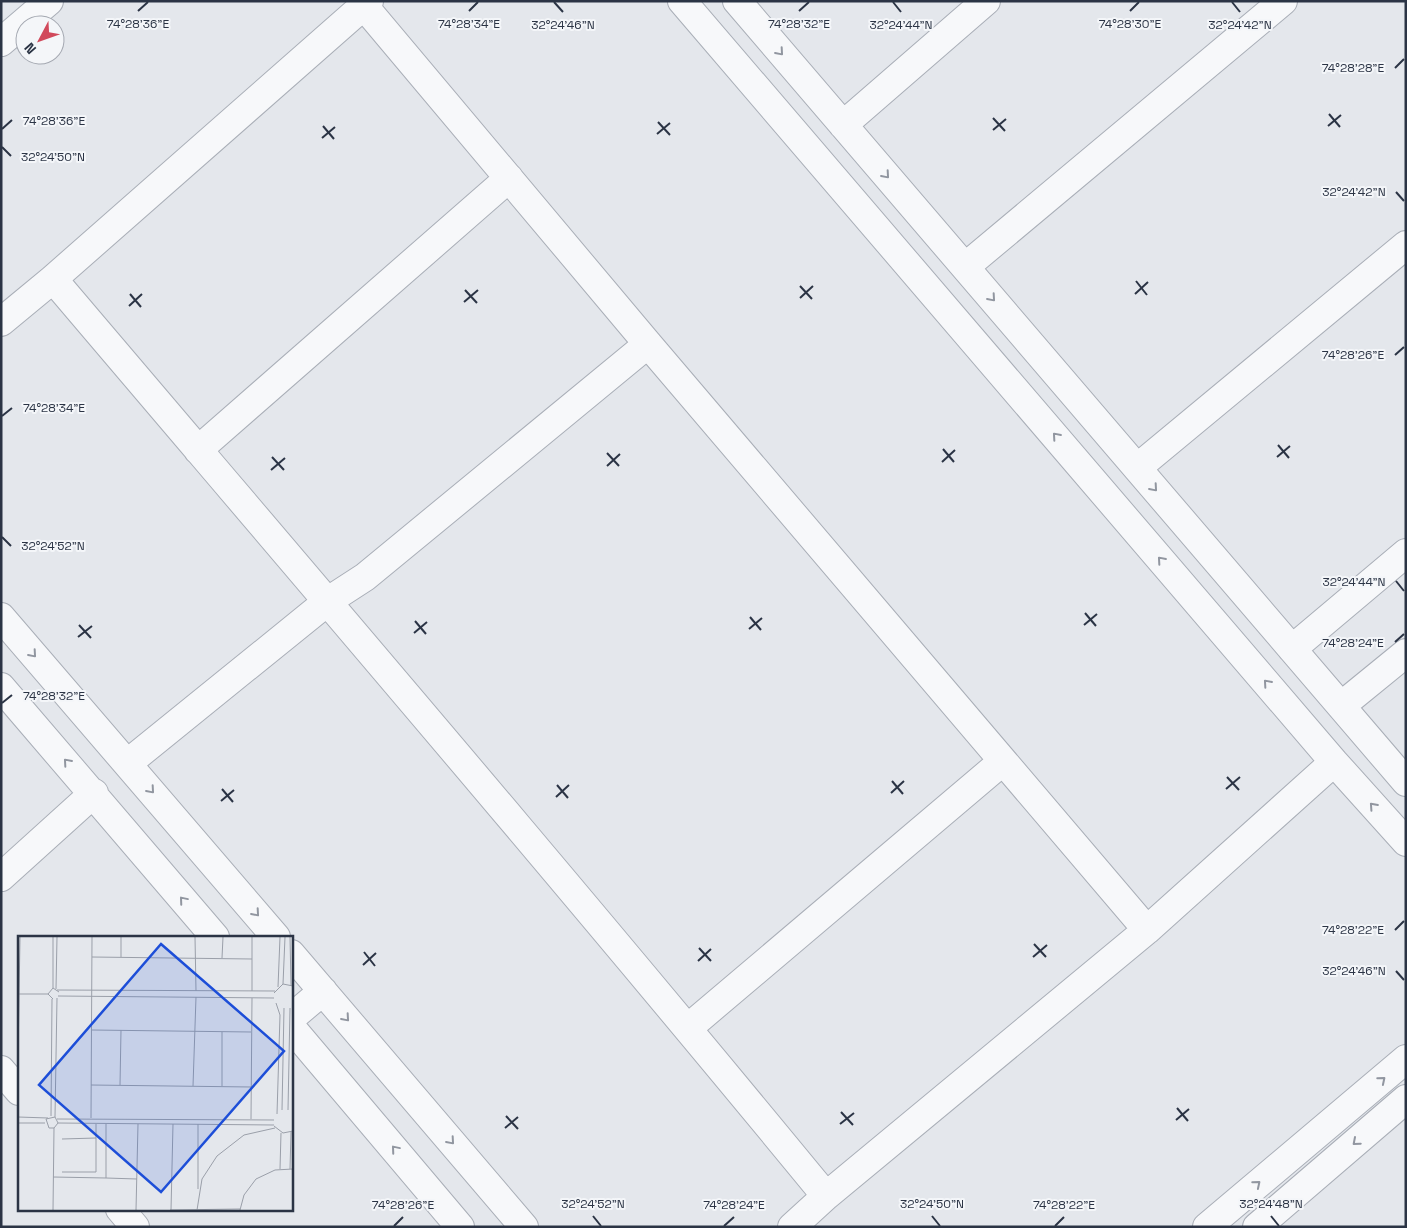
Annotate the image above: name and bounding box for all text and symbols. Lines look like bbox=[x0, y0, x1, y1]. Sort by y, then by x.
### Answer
north arrow bbox=[15, 15, 65, 65]
text: 74°28'36"E bbox=[107, 16, 169, 32]
text: 74°28'34"E bbox=[438, 16, 500, 32]
text: 74°28'32"E bbox=[768, 16, 830, 32]
text: 74°28'30"E bbox=[1099, 16, 1162, 32]
text: 32°24'46"N bbox=[531, 17, 595, 33]
text: 32°24'44"N bbox=[869, 17, 933, 33]
text: 32°24'42"N bbox=[1208, 17, 1272, 33]
text: N bbox=[20, 39, 40, 58]
one-way arrow bbox=[775, 46, 784, 55]
text: 74°28'28"E bbox=[1322, 60, 1384, 76]
text: 74°28'36"E bbox=[23, 113, 85, 129]
text: 32°24'50"N bbox=[21, 149, 85, 165]
one-way arrow bbox=[880, 169, 889, 178]
text: 32°24'42"N bbox=[1322, 184, 1386, 200]
one-way arrow bbox=[986, 293, 995, 302]
text: 74°28'26"E bbox=[1322, 347, 1384, 363]
text: 74°28'34"E bbox=[23, 400, 85, 416]
one-way arrow bbox=[1053, 433, 1061, 442]
one-way arrow bbox=[1149, 483, 1158, 492]
text: 32°24'52"N bbox=[21, 538, 85, 554]
one-way arrow bbox=[1158, 556, 1167, 565]
text: 32°24'44"N bbox=[1322, 574, 1386, 590]
text: 74°28'24"E bbox=[1322, 635, 1384, 651]
one-way arrow bbox=[27, 648, 36, 657]
one-way arrow bbox=[1263, 680, 1272, 689]
text: 74°28'32"E bbox=[23, 688, 85, 704]
one-way arrow bbox=[63, 759, 72, 768]
one-way arrow bbox=[145, 784, 153, 793]
one-way arrow bbox=[1370, 802, 1379, 811]
one-way arrow bbox=[180, 896, 189, 905]
one-way arrow bbox=[251, 908, 260, 917]
text: 74°28'22"E bbox=[1322, 922, 1384, 938]
inset map bbox=[18, 936, 292, 1210]
text: 32°24'46"N bbox=[1322, 963, 1386, 979]
one-way arrow bbox=[340, 1012, 348, 1021]
one-way arrow bbox=[1376, 1077, 1385, 1085]
one-way arrow bbox=[446, 1136, 455, 1145]
one-way arrow bbox=[1352, 1136, 1361, 1145]
one-way arrow bbox=[391, 1146, 400, 1155]
one-way arrow bbox=[1252, 1181, 1261, 1190]
text: 32°24'52"N bbox=[561, 1196, 625, 1212]
text: 32°24'50"N bbox=[900, 1196, 964, 1212]
text: 32°24'48"N bbox=[1239, 1196, 1303, 1212]
text: 74°28'26"E bbox=[372, 1197, 434, 1213]
text: 74°28'24"E bbox=[703, 1197, 765, 1213]
text: 74°28'22"E bbox=[1033, 1197, 1095, 1213]

